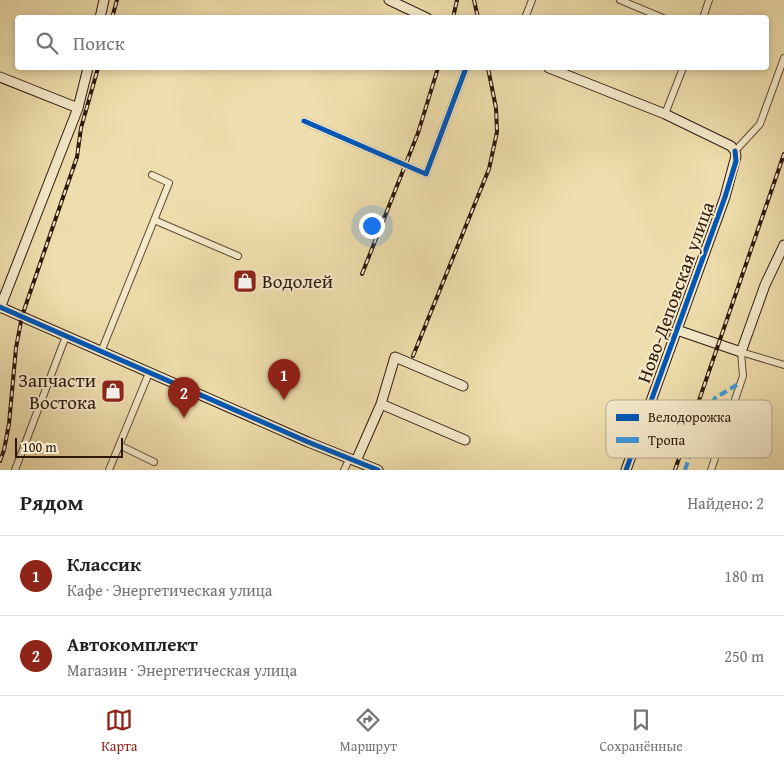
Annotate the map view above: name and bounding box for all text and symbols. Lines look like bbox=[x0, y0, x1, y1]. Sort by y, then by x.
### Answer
search box bbox=[15, 15, 769, 70]
icon: search bbox=[33, 29, 61, 57]
text: Поиск bbox=[73, 29, 125, 57]
street label: Ново-Деповская улица bbox=[629, 197, 721, 387]
your location bbox=[359, 213, 385, 239]
place label: Водолей bbox=[262, 267, 333, 295]
shop icon: Водолей bbox=[232, 268, 258, 294]
pin: 1 bbox=[268, 359, 300, 400]
place label: Запчасти Востока bbox=[18, 366, 96, 416]
pin: 2 bbox=[168, 377, 200, 418]
shop icon: Запчасти Востока bbox=[100, 378, 126, 404]
legend bbox=[606, 400, 772, 458]
text: Велодорожка bbox=[648, 407, 731, 427]
text: Тропа bbox=[648, 430, 685, 450]
scale bar bbox=[15, 435, 122, 458]
text: 100 m bbox=[22, 437, 57, 457]
text: Рядом bbox=[20, 487, 83, 518]
text: Найдено: 2 bbox=[687, 491, 764, 515]
text: Классик bbox=[67, 550, 141, 578]
text: 1 bbox=[32, 564, 40, 588]
text: 180 m bbox=[724, 564, 764, 588]
text: Кафе · Энергетическая улица bbox=[67, 578, 272, 602]
text: Автокомплект bbox=[67, 630, 198, 658]
text: 2 bbox=[32, 644, 40, 668]
text: 250 m bbox=[724, 644, 764, 668]
text: Магазин · Энергетическая улица bbox=[67, 658, 297, 682]
tab: Карта bbox=[101, 706, 137, 756]
tab: Маршрут bbox=[340, 706, 397, 756]
tab: Сохранённые bbox=[599, 706, 683, 756]

